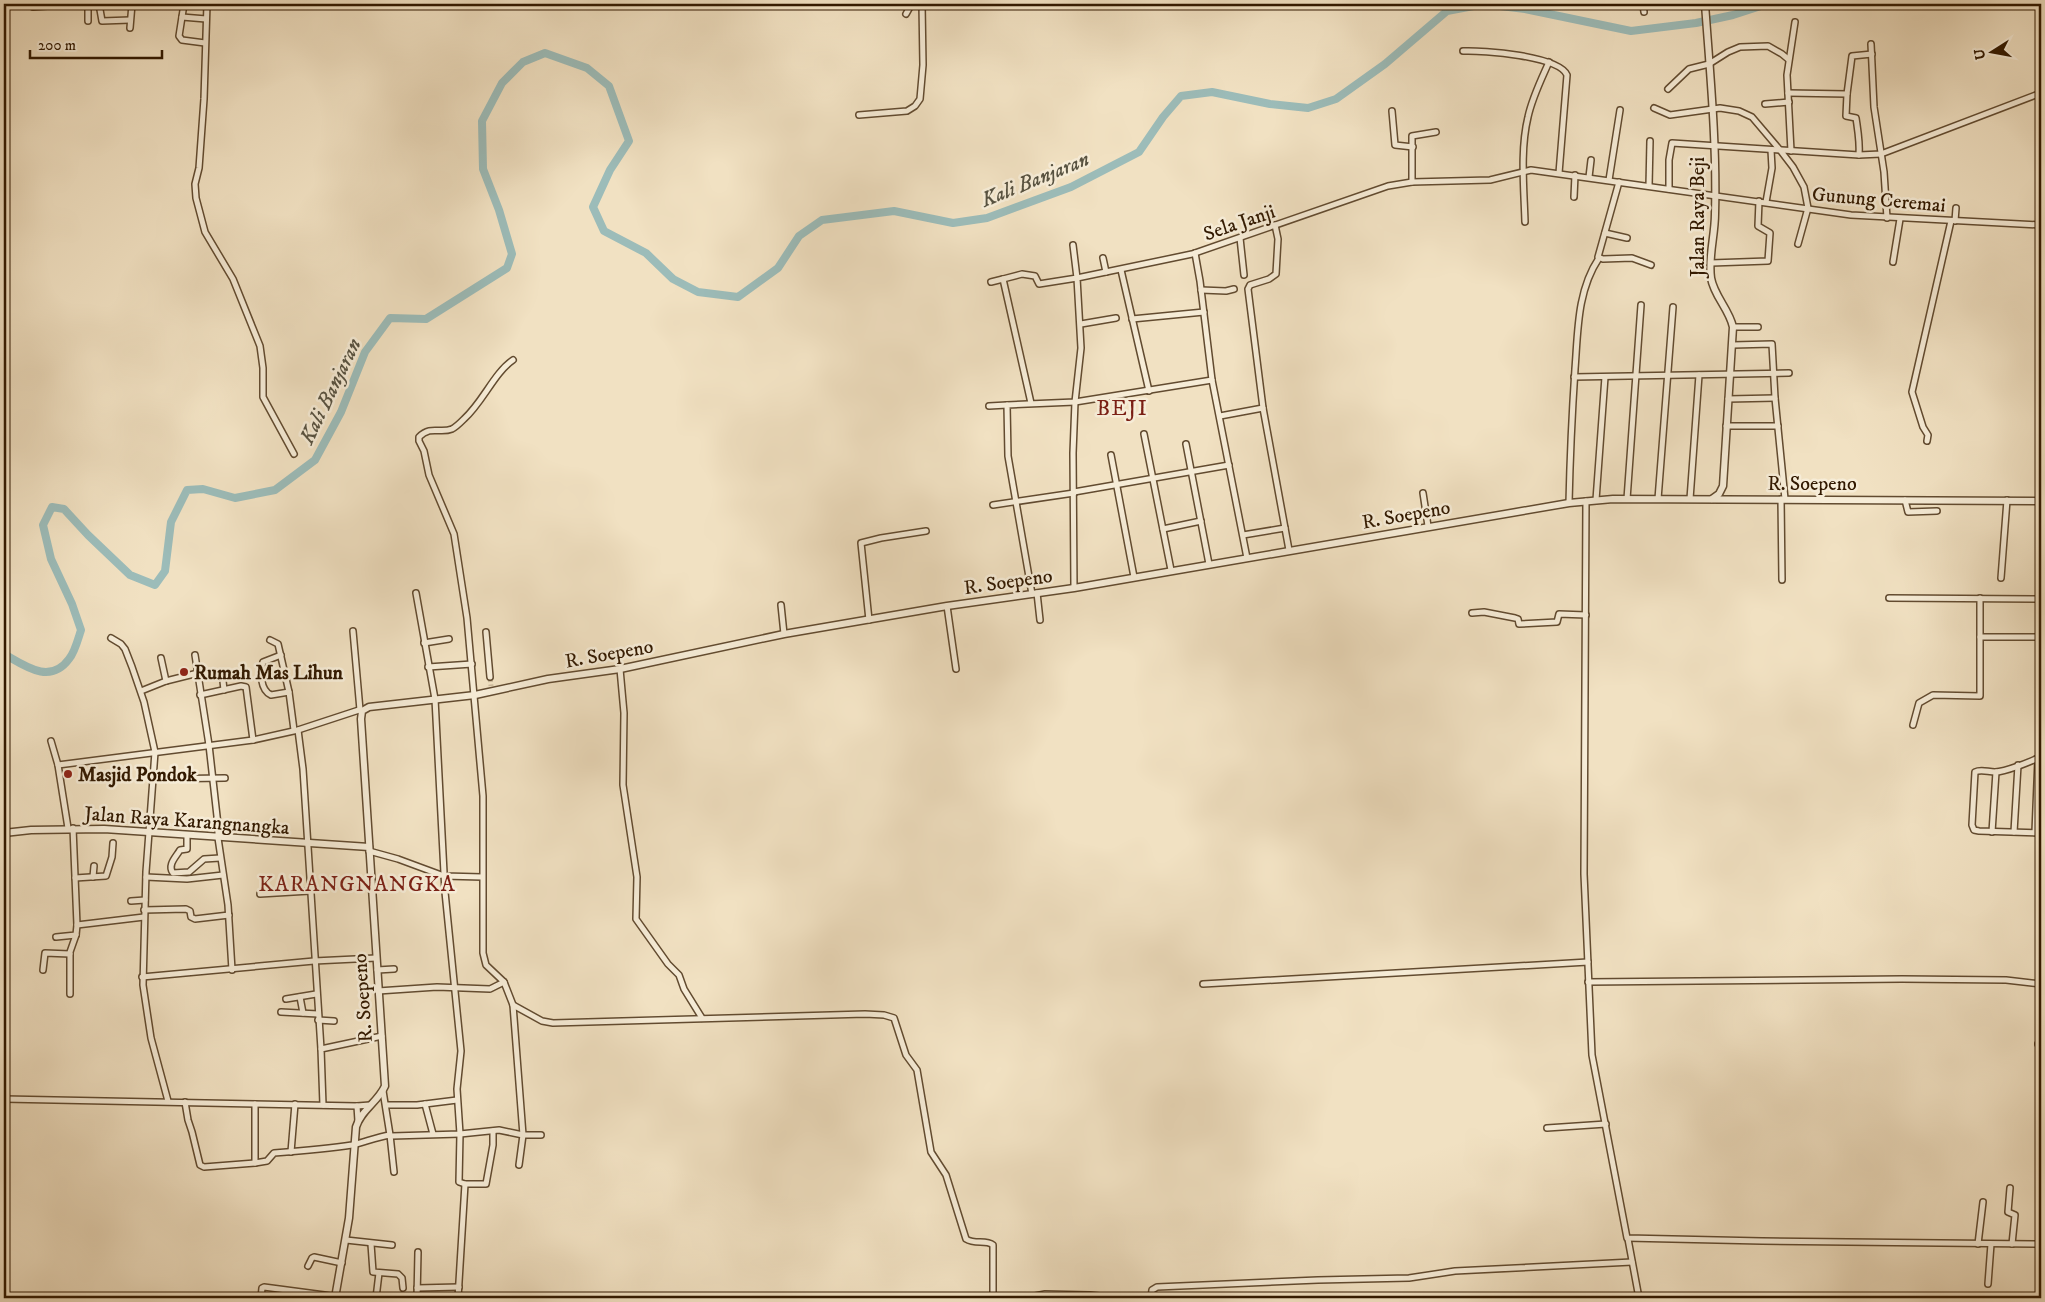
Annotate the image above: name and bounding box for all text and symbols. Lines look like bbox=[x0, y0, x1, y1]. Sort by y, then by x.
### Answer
scale bar bbox=[30, 28, 162, 60]
north arrow bbox=[1968, 28, 2018, 78]
text: 200 m bbox=[38, 36, 76, 55]
text: U bbox=[1970, 47, 1990, 61]
water label: Kali Banjaran bbox=[977, 146, 1094, 214]
street label: Jalan Raya Beji bbox=[1686, 157, 1711, 279]
street label: Gunung Ceremai bbox=[1811, 182, 1947, 219]
street label: Sela Janji bbox=[1200, 200, 1279, 247]
water label: Kali Banjaran bbox=[294, 334, 368, 449]
district label: BEJI bbox=[1096, 395, 1148, 422]
street label: R. Soepeno bbox=[1767, 472, 1857, 497]
street label: R. Soepeno bbox=[1360, 495, 1452, 536]
street label: R. Soepeno bbox=[962, 564, 1054, 601]
street label: R. Soepeno bbox=[563, 634, 655, 675]
place label: Rumah Mas Lihun bbox=[194, 661, 344, 686]
marker: Rumah Mas Lihun bbox=[178, 666, 190, 678]
place label: Masjid Pondok bbox=[78, 763, 198, 788]
marker: Masjid Pondok bbox=[62, 768, 74, 780]
street label: Jalan Raya Karangnangka bbox=[82, 802, 291, 841]
district label: KARANGNANGKA bbox=[258, 871, 456, 898]
street label: R. Soepeno bbox=[348, 953, 379, 1043]

